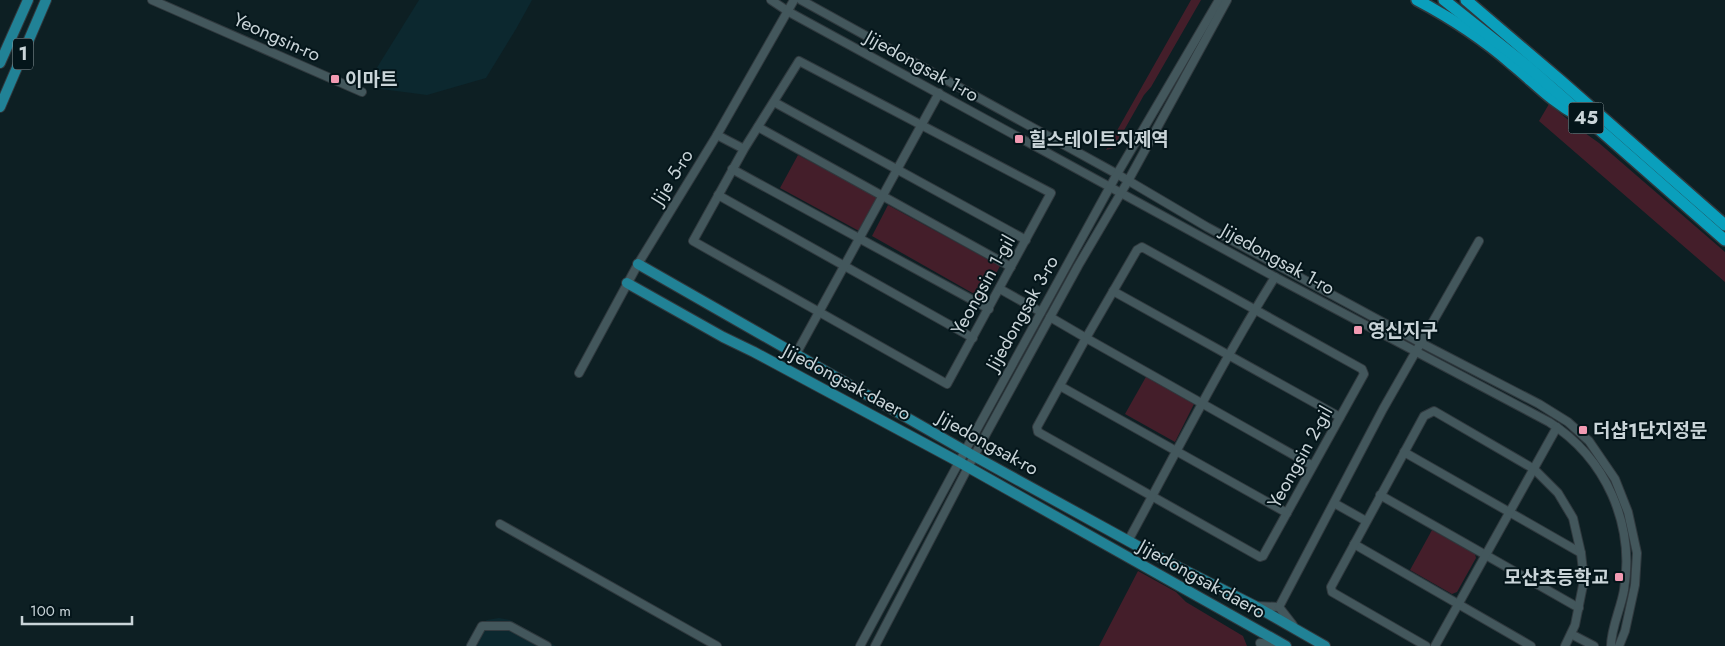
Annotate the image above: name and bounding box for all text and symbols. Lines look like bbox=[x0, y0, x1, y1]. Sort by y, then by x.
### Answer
street label: Yeongsin-ro bbox=[229, 6, 325, 68]
street label: Jijedongsak 1-ro bbox=[858, 22, 984, 108]
road number: 1 bbox=[13, 39, 33, 70]
place label: 이마트 bbox=[345, 66, 397, 93]
marker: 이마트 bbox=[329, 73, 341, 85]
road number: 45 bbox=[1568, 102, 1604, 134]
place label: 힐스테이트지제역 bbox=[1029, 126, 1169, 153]
marker: 힐스테이트지제역 bbox=[1013, 133, 1025, 145]
street label: Jije 5-ro bbox=[643, 144, 700, 213]
street label: Jijedongsak 1-ro bbox=[1214, 215, 1340, 301]
street label: Yeongsin 1-gil bbox=[944, 230, 1022, 340]
street label: Jijedongsak 3-ro bbox=[978, 251, 1065, 378]
place label: 영신지구 bbox=[1368, 317, 1438, 344]
marker: 영신지구 bbox=[1352, 324, 1364, 336]
street label: Jijedongsak-daero bbox=[776, 335, 916, 427]
street label: Yeongsin 2-gil bbox=[1261, 401, 1339, 513]
street label: Jijedongsak-ro bbox=[930, 403, 1043, 482]
place label: 더샵1단지정문 bbox=[1593, 417, 1708, 444]
marker: 더샵1단지정문 bbox=[1577, 424, 1589, 436]
street label: Jijedongsak-daero bbox=[1131, 531, 1270, 625]
place label: 모산초등학교 bbox=[1504, 564, 1609, 591]
marker: 모산초등학교 bbox=[1613, 571, 1625, 583]
scale bar bbox=[22, 594, 132, 626]
text: 100 m bbox=[30, 600, 71, 622]

